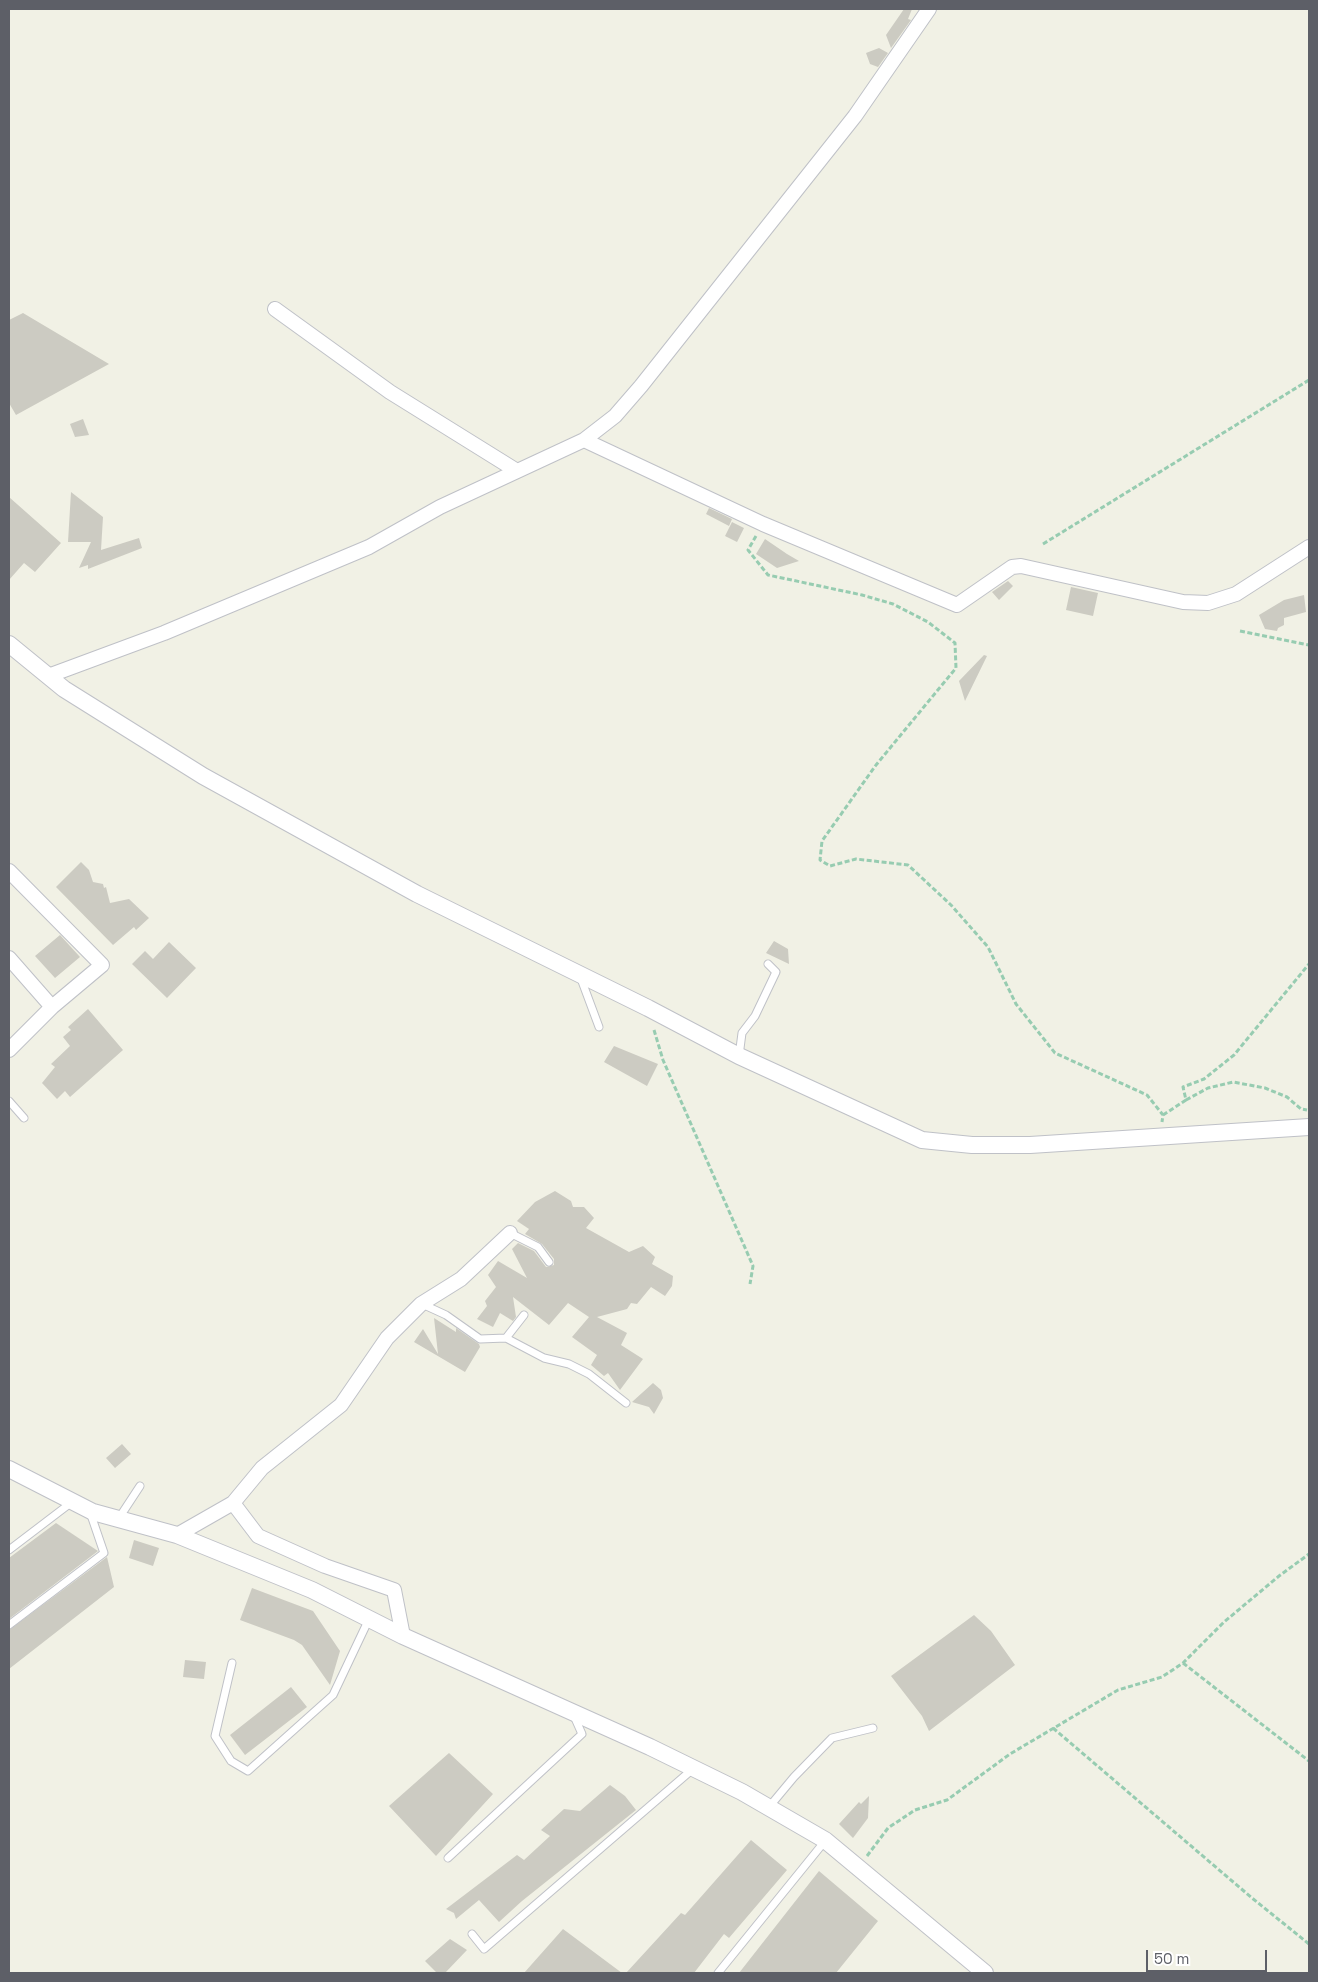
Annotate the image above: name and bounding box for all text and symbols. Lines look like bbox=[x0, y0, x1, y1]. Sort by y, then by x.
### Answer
scale bar bbox=[1148, 1940, 1269, 1972]
text: 50 m bbox=[1154, 1949, 1189, 1968]

